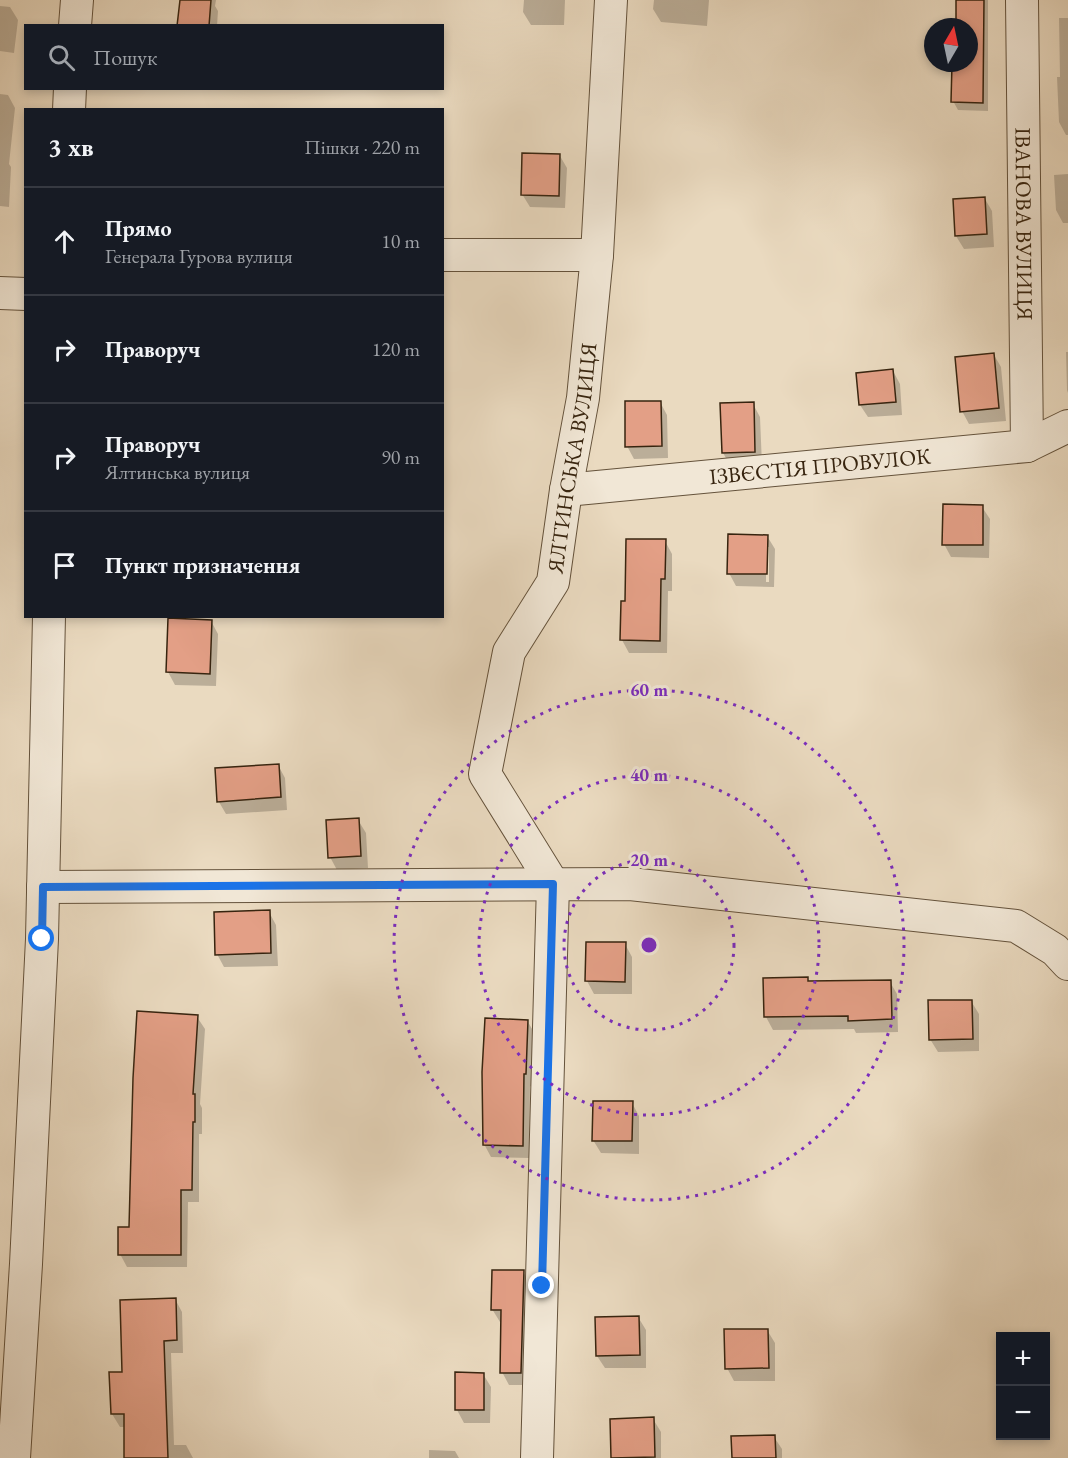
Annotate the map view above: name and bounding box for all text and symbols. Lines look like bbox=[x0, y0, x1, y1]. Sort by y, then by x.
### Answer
north arrow bbox=[924, 18, 978, 72]
search box bbox=[24, 24, 444, 90]
icon: search bbox=[45, 41, 78, 74]
text: Пошук bbox=[93, 43, 157, 72]
street label: ІВАНОВА ВУЛИЦЯ bbox=[1009, 127, 1040, 321]
text: 3 хв bbox=[48, 130, 94, 164]
text: Пішки · 220 m bbox=[304, 134, 420, 160]
text: Прямо bbox=[105, 214, 172, 243]
icon: ahead bbox=[48, 225, 81, 258]
text: 10 m bbox=[381, 228, 420, 254]
text: Генерала Гурова вулиця bbox=[105, 243, 293, 269]
icon: right bbox=[48, 333, 81, 366]
text: Праворуч bbox=[105, 335, 201, 364]
text: 120 m bbox=[372, 336, 420, 362]
street label: ЯЛТИНСЬКА ВУЛИЦЯ bbox=[540, 341, 603, 576]
text: Праворуч bbox=[105, 430, 201, 459]
icon: right bbox=[48, 441, 81, 474]
street label: ІЗВЄСТІЯ ПРОВУЛОК bbox=[708, 441, 932, 491]
text: 90 m bbox=[381, 444, 420, 470]
text: Ялтинська вулиця bbox=[105, 459, 250, 485]
icon: arrive bbox=[48, 549, 81, 582]
text: Пункт призначення bbox=[105, 551, 300, 580]
text: 60 m bbox=[630, 678, 668, 701]
text: 40 m bbox=[630, 763, 668, 786]
text: 20 m bbox=[630, 848, 668, 871]
route start bbox=[28, 925, 54, 951]
centre of rings bbox=[639, 935, 659, 955]
route end bbox=[528, 1272, 554, 1298]
map controls bbox=[996, 1332, 1050, 1440]
button: + bbox=[996, 1332, 1050, 1386]
button: − bbox=[996, 1386, 1050, 1440]

